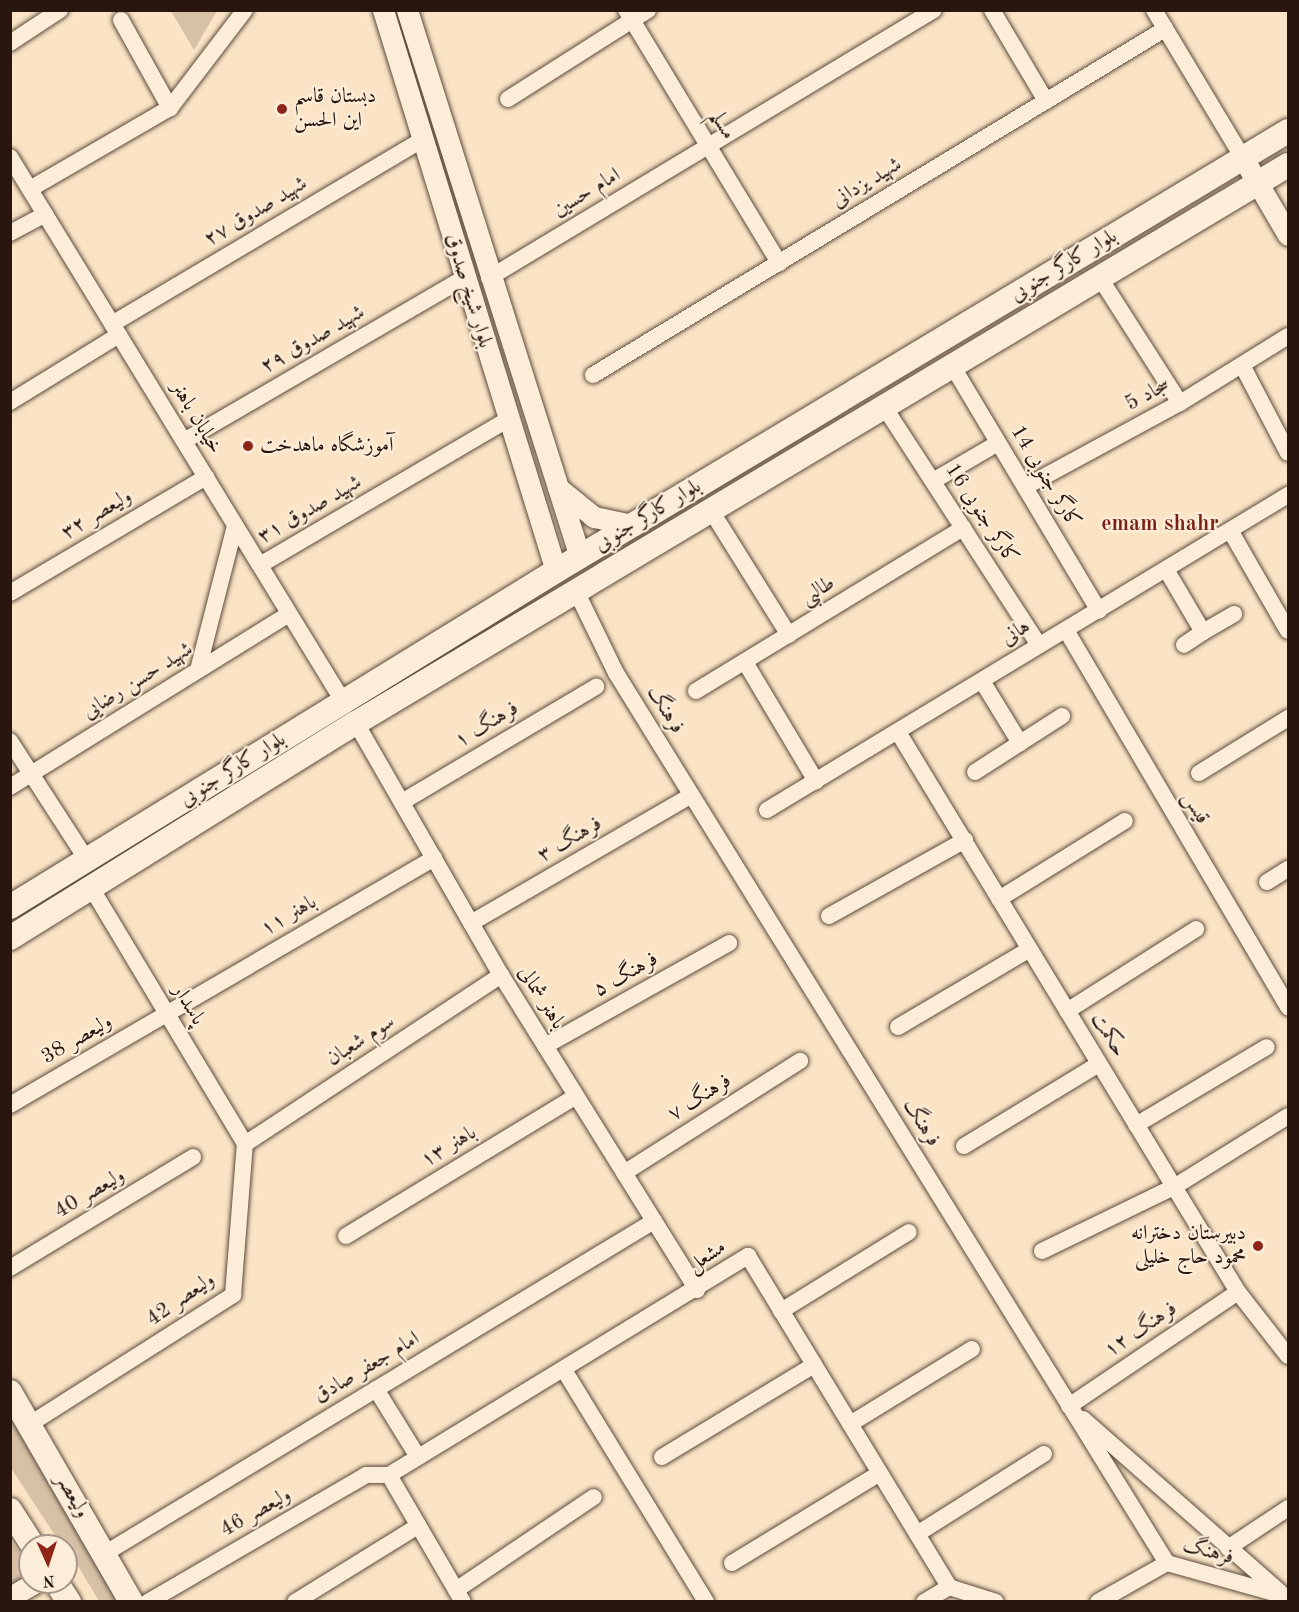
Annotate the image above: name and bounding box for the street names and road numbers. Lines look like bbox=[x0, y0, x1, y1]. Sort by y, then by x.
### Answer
street label: مسلم bbox=[703, 106, 741, 144]
street label: شهید یزدانی bbox=[827, 152, 907, 214]
street label: امام حسین bbox=[549, 163, 625, 223]
street label: شهید صدوق ۲۷ bbox=[200, 171, 312, 253]
street label: بلوار کارگر جنوبی bbox=[1006, 224, 1122, 308]
street label: بلوار شیخ صدوق bbox=[439, 231, 497, 351]
street label: شهید صدوق ۲۹ bbox=[257, 300, 369, 380]
street label: سجاد 5 bbox=[1121, 373, 1175, 417]
street label: خیابان باهنر bbox=[165, 377, 227, 459]
street label: کارگر جنوبی 14 bbox=[1004, 421, 1086, 533]
street label: کارگر جنوبی 16 bbox=[939, 459, 1023, 569]
street label: شهید صدوق ۳۱ bbox=[254, 470, 366, 550]
street label: بلوار کارگر جنوبی bbox=[590, 474, 706, 558]
street label: ولیعصر ۳۲ bbox=[57, 484, 137, 546]
street label: طالبی bbox=[796, 571, 840, 611]
street label: هانی bbox=[997, 614, 1035, 652]
street label: شهید حسن رضایی bbox=[78, 637, 198, 725]
street label: فرهنگ bbox=[641, 681, 689, 739]
street label: فرهنگ ۱ bbox=[451, 696, 523, 754]
street label: بلوار کارگر جنوبی bbox=[175, 727, 291, 813]
street label: قیس bbox=[1175, 787, 1215, 829]
street label: فرهنگ ۳ bbox=[533, 812, 607, 868]
street label: باهنر ۱۱ bbox=[257, 890, 321, 942]
street label: فرهنگ ۵ bbox=[589, 947, 663, 1003]
street label: باهنر شمالی bbox=[512, 962, 570, 1034]
street label: پاسدار bbox=[166, 980, 210, 1030]
street label: حکمت bbox=[1085, 1008, 1131, 1062]
street label: ولیعصر 38 bbox=[37, 1010, 117, 1070]
street label: سوم شعبان bbox=[322, 1010, 400, 1072]
street label: فرهنگ ۷ bbox=[664, 1069, 736, 1127]
street label: فرهنگ bbox=[897, 1094, 945, 1152]
street label: باهنر ۱۳ bbox=[417, 1121, 481, 1173]
street label: ولیعصر 40 bbox=[50, 1163, 130, 1225]
street label: مشعل bbox=[683, 1235, 731, 1279]
street label: ولیعصر 42 bbox=[142, 1267, 220, 1333]
street label: فرهنگ ۱۲ bbox=[1100, 1297, 1182, 1363]
street label: امام جعفر صادق bbox=[310, 1327, 424, 1409]
street label: ولیعصر bbox=[49, 1469, 95, 1523]
street label: ولیعصر 46 bbox=[216, 1483, 296, 1543]
street label: فرهنگ bbox=[1180, 1533, 1236, 1571]

